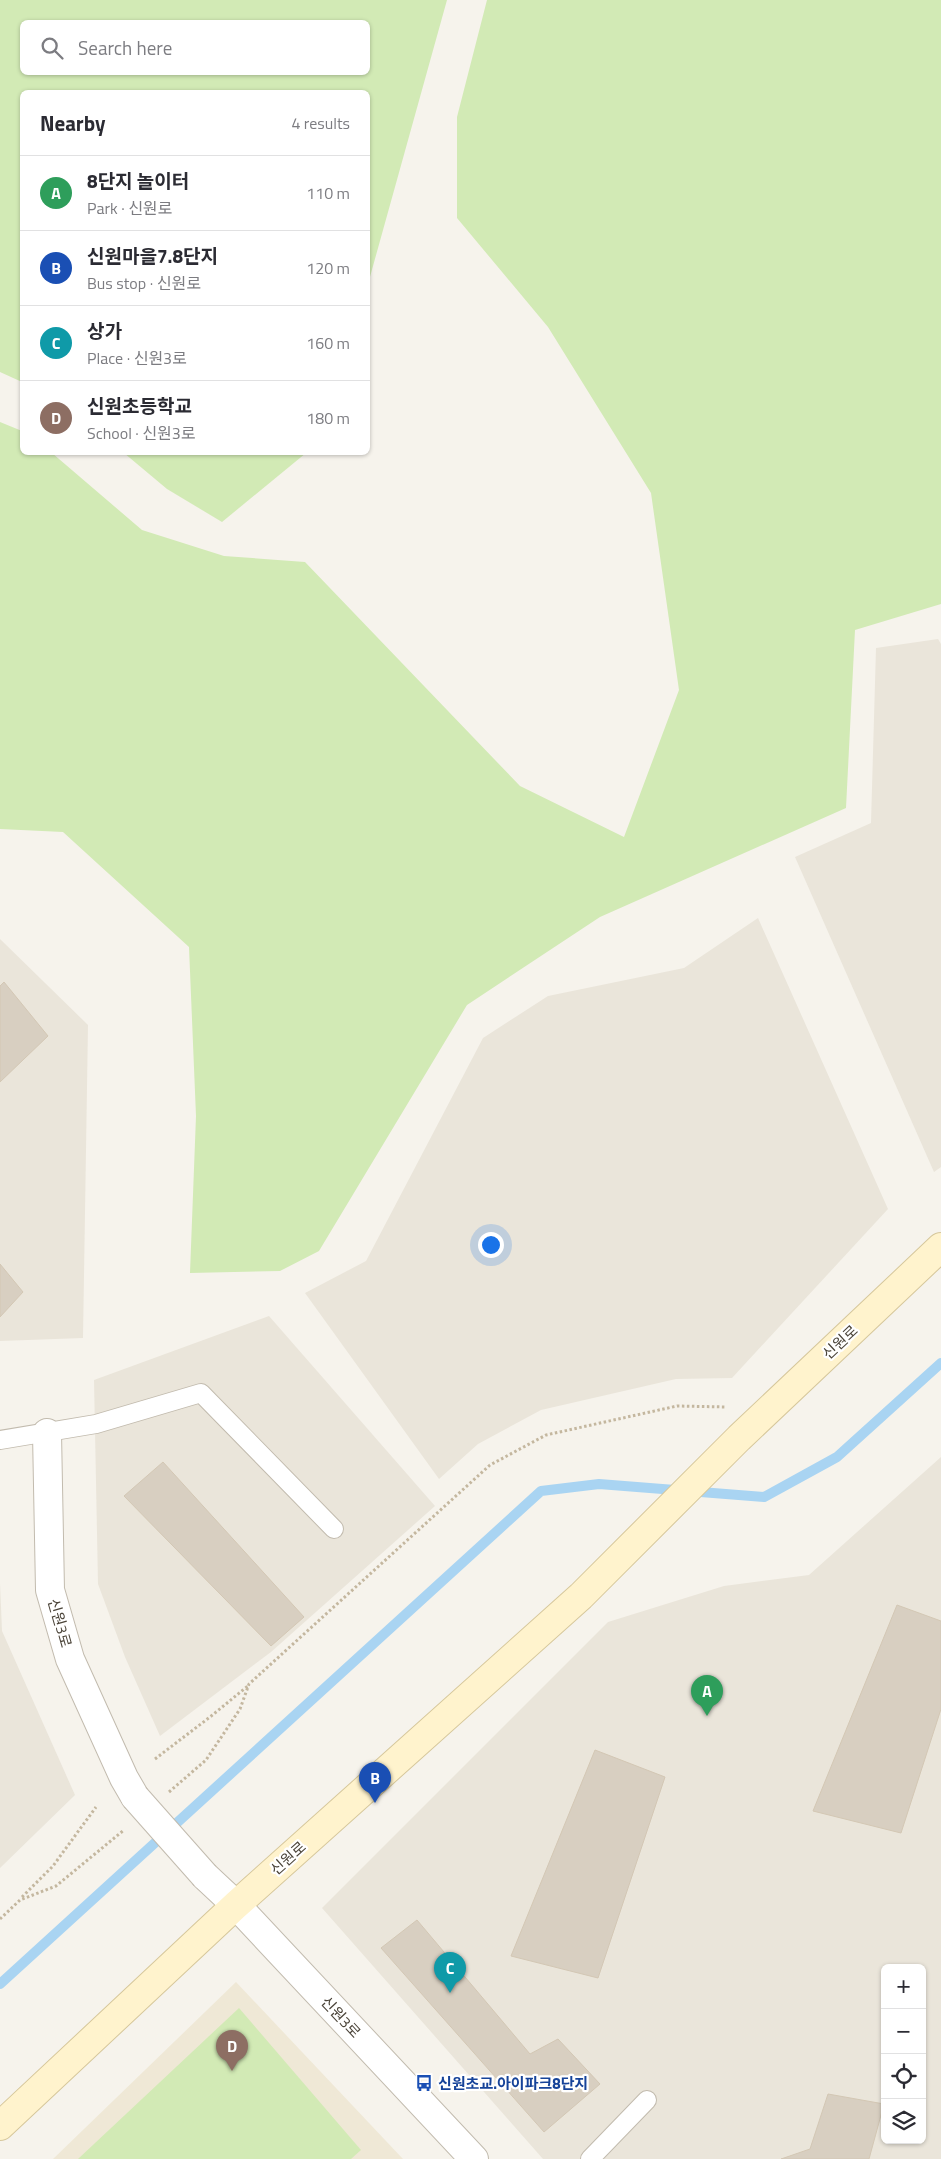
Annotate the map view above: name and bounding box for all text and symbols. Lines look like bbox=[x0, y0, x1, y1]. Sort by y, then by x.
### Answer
search box bbox=[20, 20, 370, 75]
text: Search here bbox=[78, 33, 172, 62]
icon: search bbox=[38, 34, 66, 62]
text: Nearby bbox=[40, 107, 105, 139]
text: 4 results bbox=[291, 111, 350, 135]
text: 8단지 놀이터 bbox=[87, 166, 189, 195]
text: A bbox=[51, 181, 61, 205]
text: 110 m bbox=[306, 181, 350, 205]
text: Park · 신원로 bbox=[87, 196, 172, 220]
text: 신원마을7.8단지 bbox=[87, 241, 218, 270]
text: B bbox=[51, 256, 61, 280]
text: 120 m bbox=[306, 256, 350, 280]
text: Bus stop · 신원로 bbox=[87, 271, 201, 295]
text: 상가 bbox=[87, 316, 122, 345]
text: C bbox=[52, 331, 60, 355]
text: 160 m bbox=[306, 331, 350, 355]
text: Place · 신원3로 bbox=[87, 346, 187, 370]
text: 신원초등학교 bbox=[87, 391, 192, 420]
text: D bbox=[51, 406, 61, 430]
text: 180 m bbox=[306, 406, 350, 430]
text: School · 신원3로 bbox=[87, 421, 195, 445]
your location bbox=[478, 1232, 504, 1258]
street label: 신원로 bbox=[817, 1319, 863, 1365]
street label: 신원3로 bbox=[42, 1596, 78, 1650]
pin: A bbox=[691, 1675, 723, 1716]
pin: B bbox=[359, 1762, 391, 1803]
street label: 신원로 bbox=[265, 1836, 311, 1880]
pin: C bbox=[434, 1952, 466, 1993]
map controls bbox=[881, 1964, 926, 2144]
button: + bbox=[881, 1964, 926, 2009]
street label: 신원3로 bbox=[316, 1991, 366, 2043]
button: − bbox=[881, 2009, 926, 2054]
pin: D bbox=[216, 2030, 248, 2071]
button: locate bbox=[881, 2054, 926, 2099]
place label: 신원초교.아이파크8단지 bbox=[438, 2072, 588, 2095]
bus stop icon: 신원초교.아이파크8단지 bbox=[414, 2073, 434, 2093]
button: layers bbox=[881, 2099, 926, 2144]

